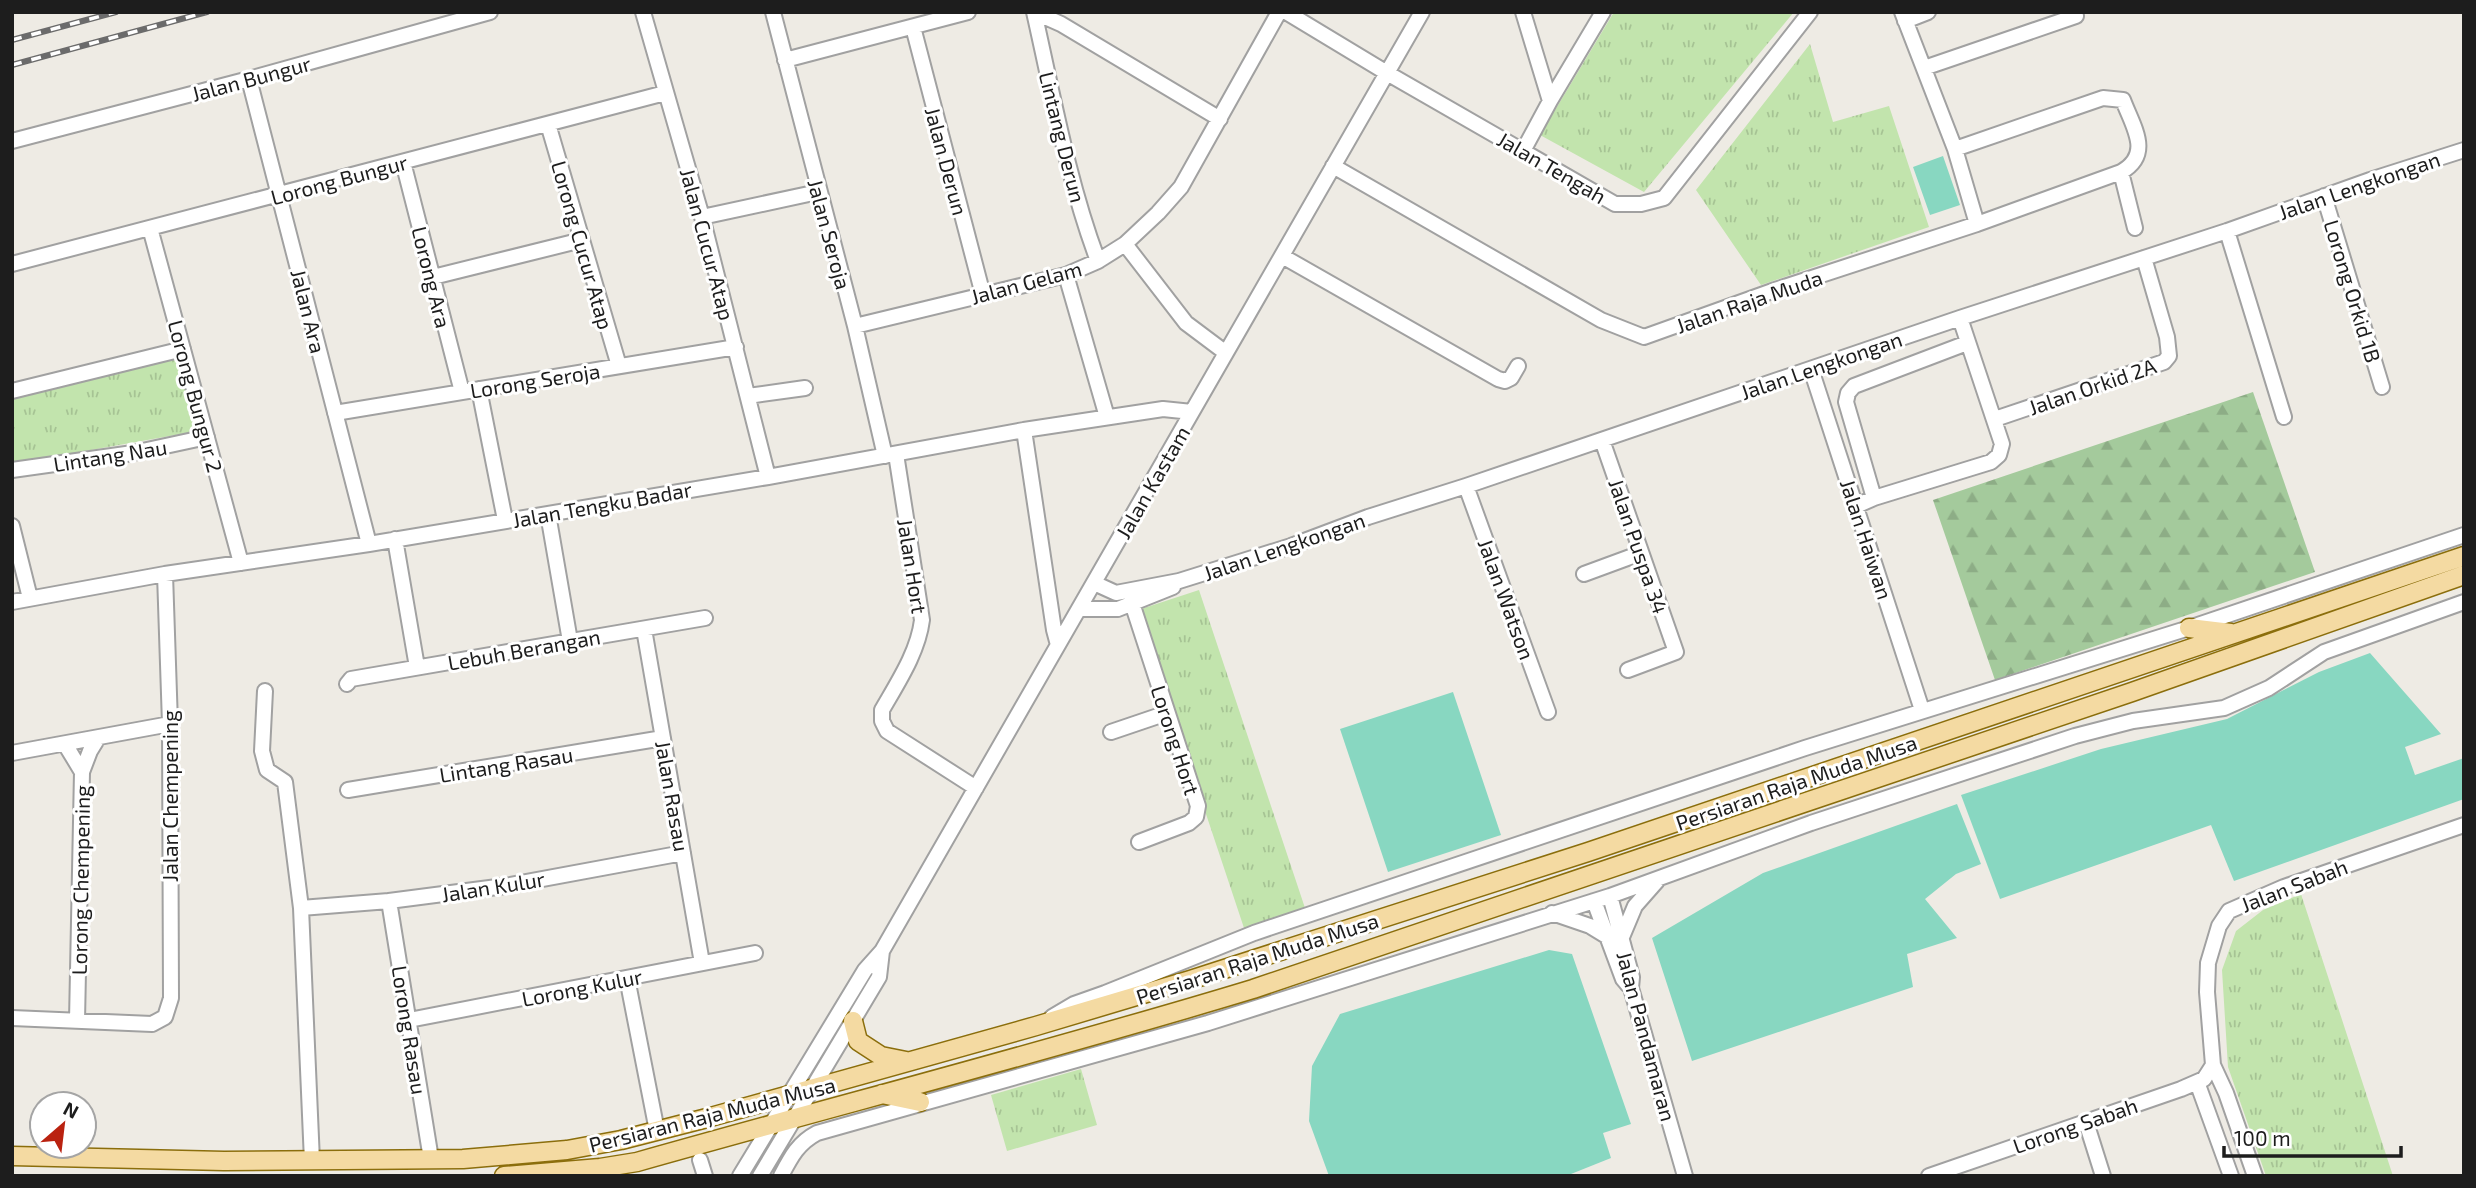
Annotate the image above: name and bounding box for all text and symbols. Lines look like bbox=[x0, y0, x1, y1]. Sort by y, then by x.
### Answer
street label: Jalan Bungur bbox=[189, 50, 314, 106]
street label: Lintang Derun bbox=[1035, 69, 1091, 205]
street label: Jalan Derun bbox=[921, 104, 973, 218]
street label: Jalan Tengah bbox=[1493, 126, 1611, 208]
street label: Jalan Lengkongan bbox=[2275, 146, 2443, 224]
street label: Lorong Bungur bbox=[268, 149, 411, 209]
street label: Lorong Cucur Atap bbox=[547, 158, 619, 332]
street label: Jalan Cucur Atap bbox=[676, 165, 740, 323]
street label: Jalan Seroja bbox=[802, 176, 857, 292]
street label: Lorong Orkid 1B bbox=[2319, 217, 2387, 365]
street label: Lorong Ara bbox=[407, 224, 457, 330]
street label: Jalan Gelam bbox=[968, 255, 1084, 309]
street label: Jalan Raja Muda bbox=[1672, 264, 1826, 339]
street label: Jalan Ara bbox=[286, 266, 332, 356]
street label: Lorong Bungur 2 bbox=[164, 317, 228, 475]
street label: Jalan Lengkongan bbox=[1737, 326, 1905, 404]
street label: Jalan Orkid 2A bbox=[2025, 352, 2159, 420]
street label: Lorong Seroja bbox=[468, 357, 602, 404]
street label: Jalan Kastam bbox=[1110, 421, 1194, 543]
street label: Lintang Nau bbox=[51, 434, 169, 476]
street label: Jalan Puspa 34 bbox=[1604, 475, 1674, 617]
street label: Jalan Tengku Badar bbox=[510, 476, 694, 532]
street label: Jalan Haiwan bbox=[1836, 476, 1898, 602]
street label: Jalan Lengkongan bbox=[1200, 507, 1368, 585]
street label: Jalan Hort bbox=[893, 517, 933, 615]
street label: Jalan Watson bbox=[1474, 535, 1540, 663]
street label: Lebuh Berangan bbox=[446, 623, 602, 675]
street label: Lorong Hort bbox=[1147, 682, 1205, 798]
street label: Jalan Chempening bbox=[157, 710, 182, 882]
street label: Persiaran Raja Muda Musa bbox=[1672, 729, 1920, 836]
street label: Jalan Rasau bbox=[651, 739, 695, 853]
street label: Lintang Rasau bbox=[437, 741, 575, 787]
street label: Lorong Chempening bbox=[66, 785, 94, 975]
street label: Jalan Sabah bbox=[2237, 853, 2351, 917]
street label: Jalan Kulur bbox=[440, 865, 547, 907]
street label: Persiaran Raja Muda Musa bbox=[1133, 907, 1382, 1010]
street label: Jalan Pandamaran bbox=[1612, 948, 1682, 1124]
street label: Lorong Kulur bbox=[520, 963, 645, 1011]
street label: Lorong Rasau bbox=[387, 964, 433, 1096]
street label: Persiaran Raja Muda Musa bbox=[586, 1071, 838, 1158]
north arrow bbox=[28, 1090, 98, 1160]
street label: Lorong Sabah bbox=[2009, 1092, 2141, 1158]
text: N bbox=[60, 1096, 83, 1123]
scale bar bbox=[2224, 1114, 2401, 1158]
text: 100 m bbox=[2234, 1125, 2291, 1150]

